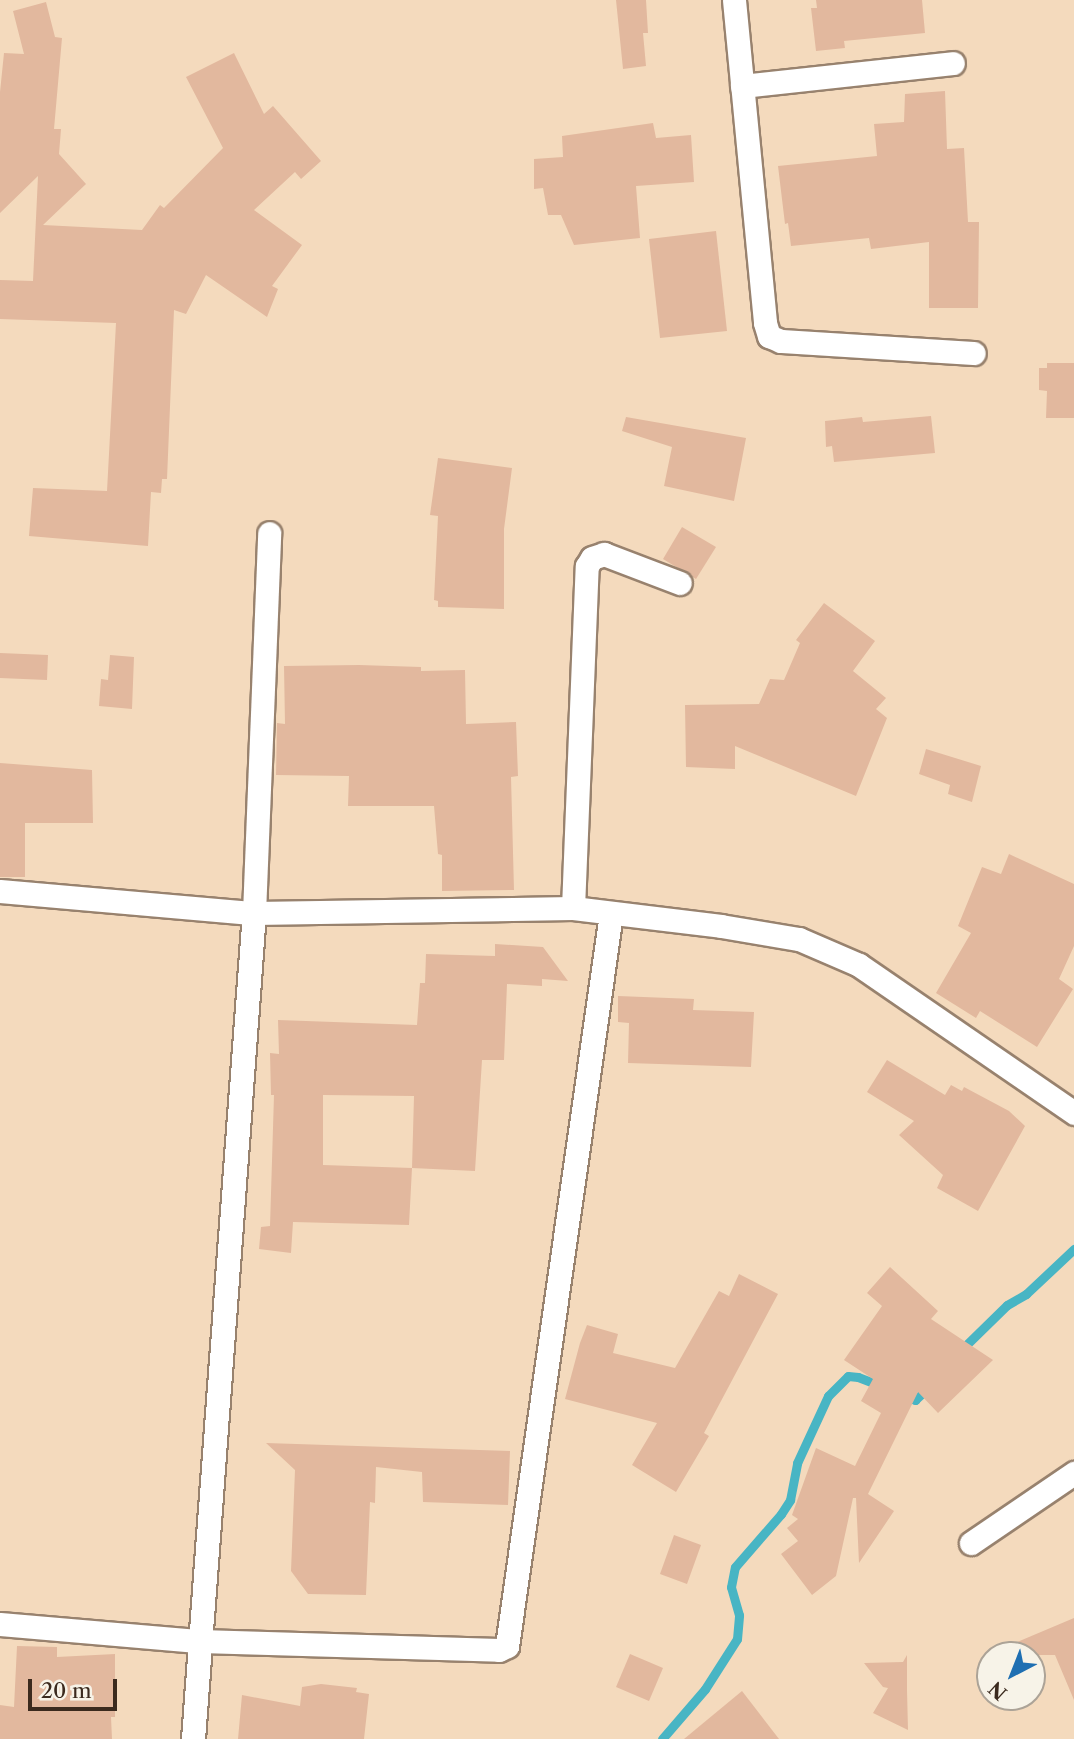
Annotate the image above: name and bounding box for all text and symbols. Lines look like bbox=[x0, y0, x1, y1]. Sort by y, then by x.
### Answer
north arrow bbox=[976, 1641, 1046, 1711]
scale bar bbox=[32, 1666, 121, 1710]
text: N bbox=[984, 1676, 1012, 1705]
text: 20 m bbox=[41, 1678, 92, 1703]

